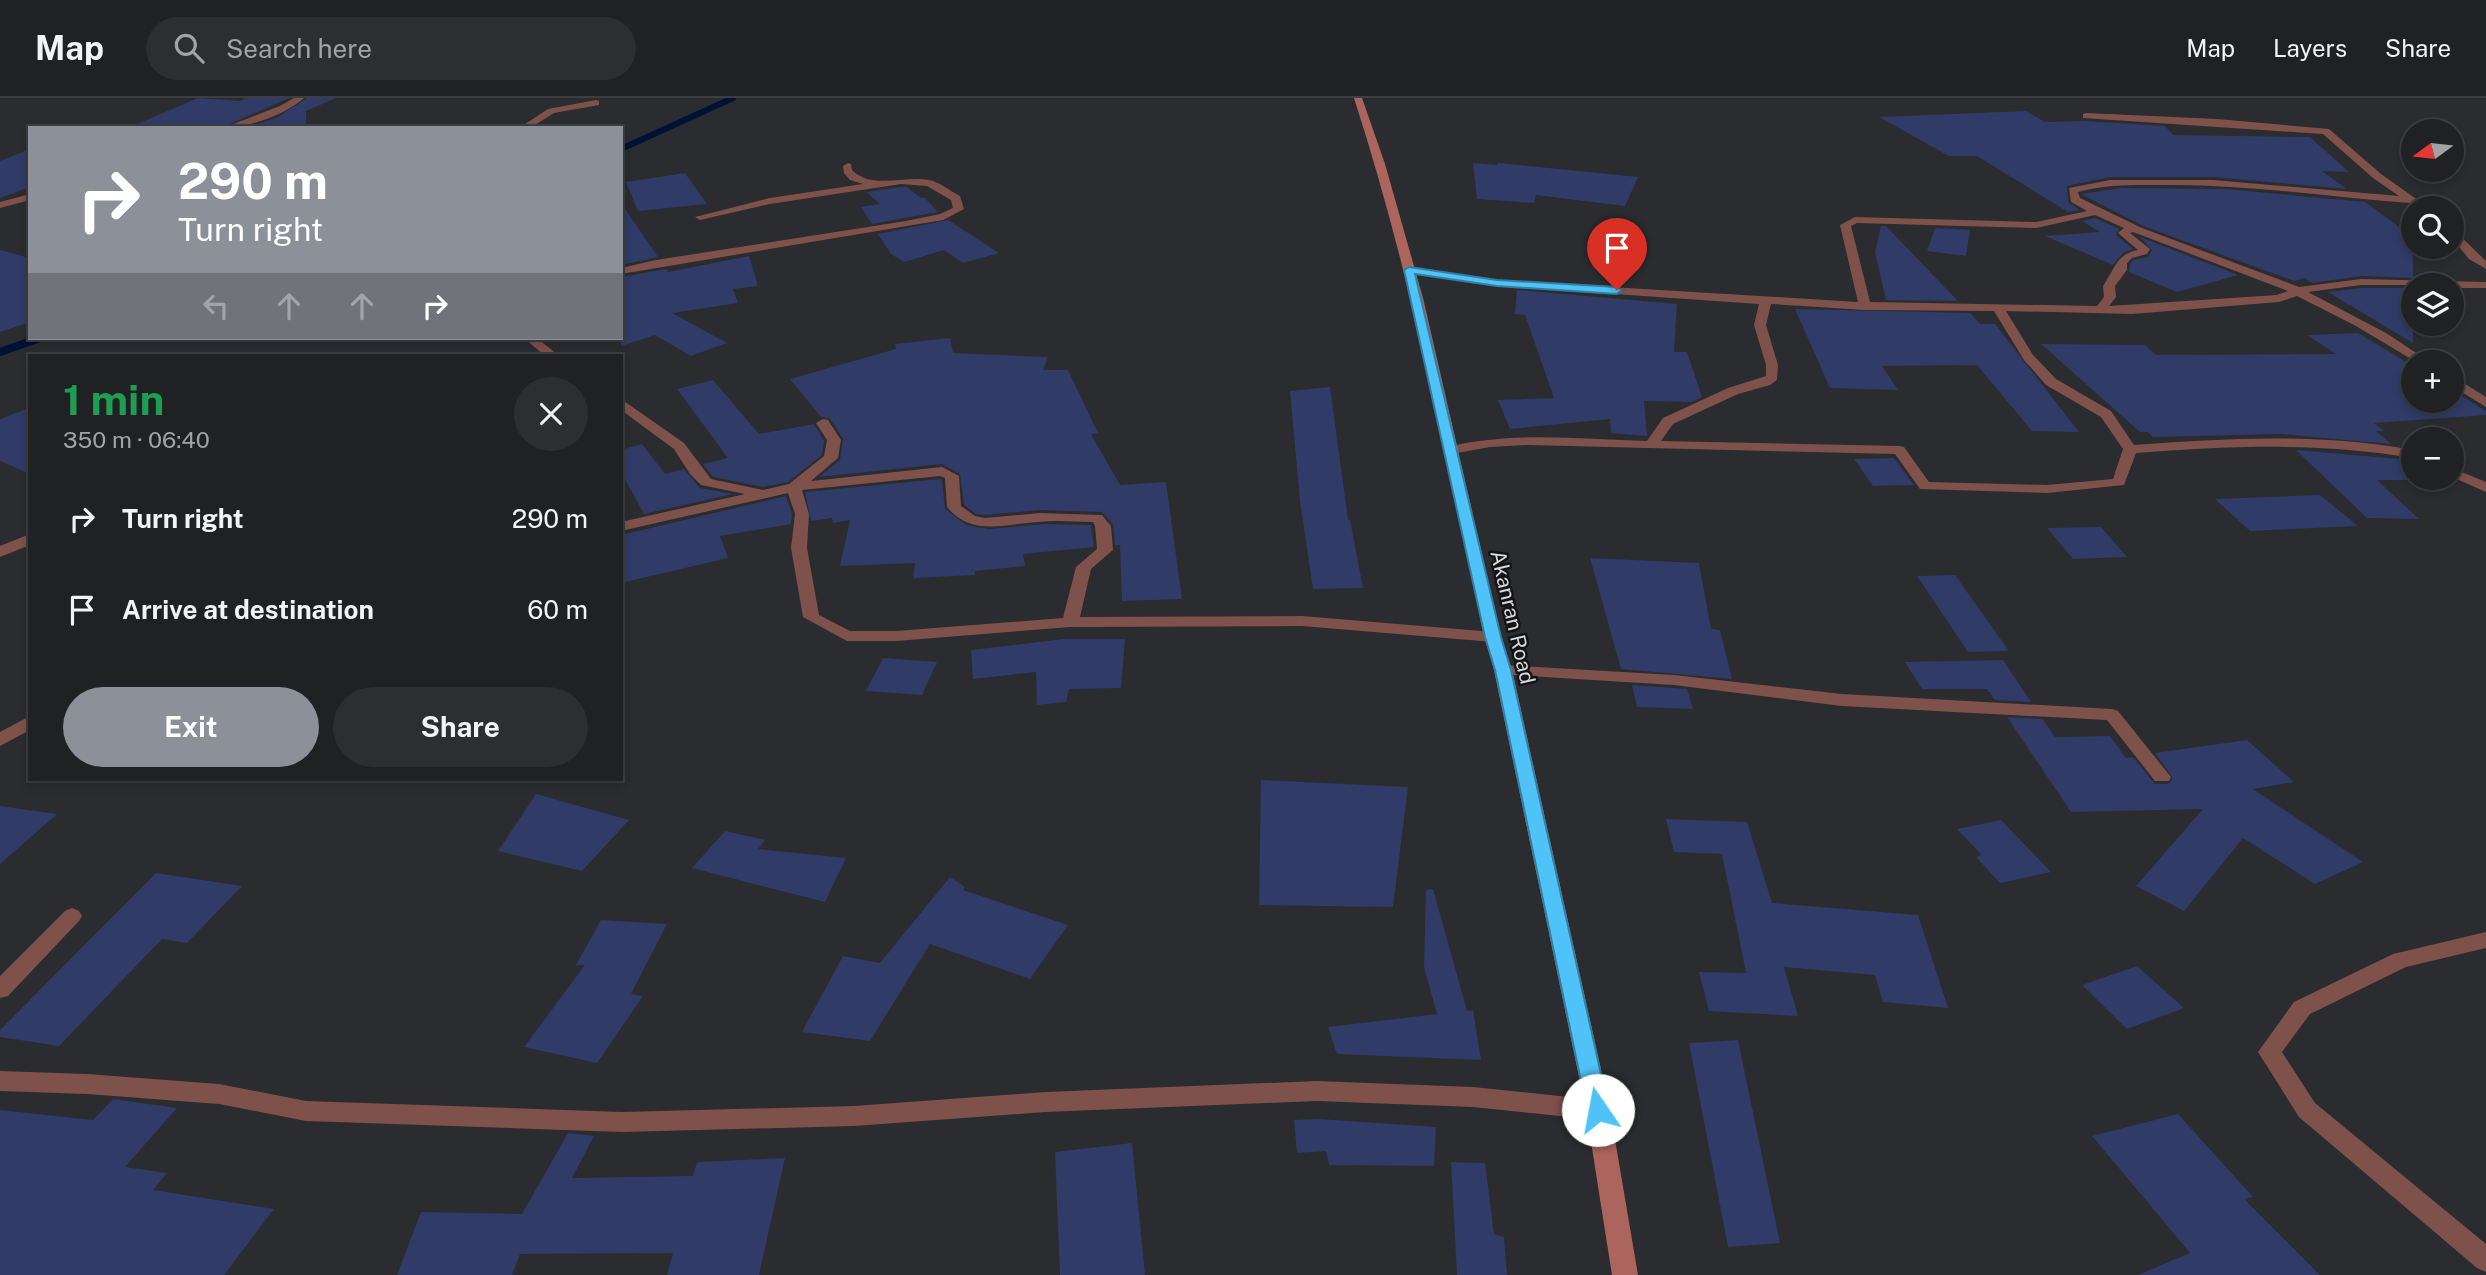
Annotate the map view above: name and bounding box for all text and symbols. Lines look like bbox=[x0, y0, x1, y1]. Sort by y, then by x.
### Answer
search box bbox=[146, 17, 636, 80]
text: Map bbox=[35, 29, 104, 67]
icon: search bbox=[170, 29, 208, 67]
text: Search here bbox=[226, 33, 372, 64]
text: Map bbox=[2186, 34, 2235, 62]
text: Layers bbox=[2273, 34, 2347, 62]
text: Share bbox=[2385, 34, 2451, 62]
north arrow bbox=[2401, 119, 2464, 182]
map controls bbox=[2401, 119, 2464, 490]
text: 290 m bbox=[178, 152, 328, 210]
icon: right bbox=[63, 154, 154, 245]
button: search bbox=[2401, 196, 2464, 259]
text: Turn right bbox=[178, 211, 323, 248]
pin bbox=[1587, 218, 1647, 290]
icon: arrive bbox=[1598, 229, 1636, 267]
button: layers bbox=[2401, 273, 2464, 336]
icon: left bbox=[197, 287, 235, 325]
icon: ahead bbox=[270, 287, 308, 325]
icon: ahead bbox=[343, 287, 381, 325]
icon: right bbox=[416, 287, 454, 325]
button: + bbox=[2401, 350, 2464, 413]
text: 1 min bbox=[63, 375, 164, 424]
button: close bbox=[514, 377, 588, 451]
text: 350 m · 06:40 bbox=[63, 426, 210, 453]
button: − bbox=[2401, 427, 2464, 490]
icon: right bbox=[63, 500, 101, 538]
text: Turn right bbox=[122, 503, 244, 534]
text: 290 m bbox=[512, 503, 588, 534]
street label: Akanran Road bbox=[1485, 548, 1541, 686]
icon: arrive bbox=[63, 591, 101, 629]
text: Arrive at destination bbox=[122, 594, 374, 625]
text: 60 m bbox=[527, 594, 588, 625]
button: Exit bbox=[63, 687, 319, 767]
button: Share bbox=[333, 687, 588, 767]
position arrow bbox=[1561, 1073, 1635, 1147]

